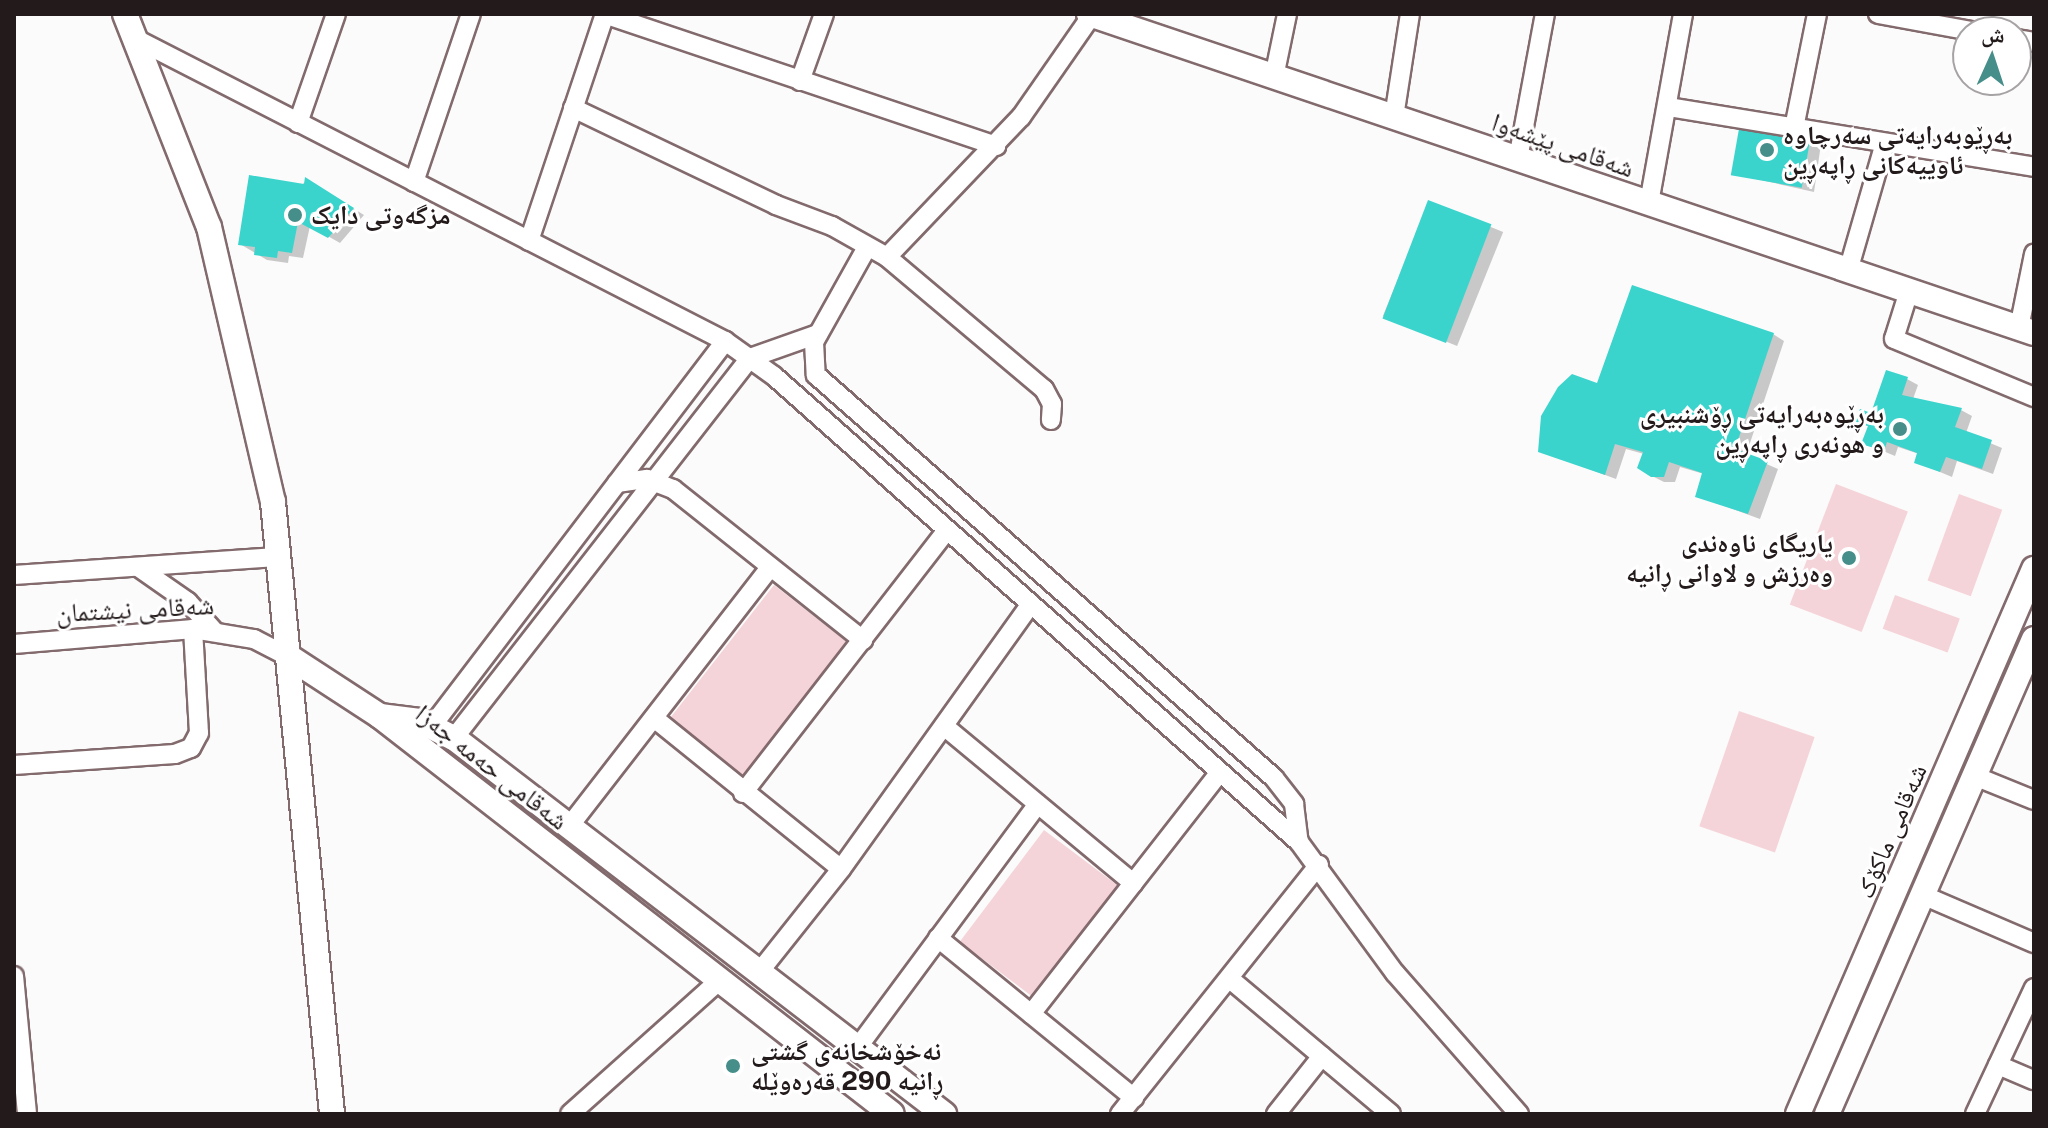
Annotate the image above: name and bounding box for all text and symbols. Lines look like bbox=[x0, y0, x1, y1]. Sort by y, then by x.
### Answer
north arrow bbox=[1952, 16, 2032, 96]
text: ش bbox=[1981, 20, 2005, 48]
street label: شەقامی پێشەوا bbox=[1488, 106, 1638, 184]
place label: بەڕێوبەرایەتی سەرچاوە ئاوییەکانی ڕاپەڕین bbox=[1783, 119, 2012, 180]
marker: بەڕێوبەرایەتی سەرچاوە ئاوییەکانی ڕاپەڕین bbox=[1758, 141, 1776, 159]
place label: مزگەوتی دایک bbox=[311, 199, 450, 231]
marker: مزگەوتی دایک bbox=[286, 206, 304, 224]
place label: بەڕێوەبەرایەتی ڕۆشنبیری و هونەری ڕاپەڕین bbox=[1640, 398, 1884, 460]
marker: بەڕێوەبەرایەتی ڕۆشنبیری و هونەری ڕاپەڕین bbox=[1891, 420, 1909, 438]
place label: یاریگای ناوەندی وەرزش و لاوانی ڕانیە bbox=[1626, 527, 1833, 588]
marker: یاریگای ناوەندی وەرزش و لاوانی ڕانیە bbox=[1840, 549, 1858, 567]
street label: شەقامی نیشتمان bbox=[55, 589, 215, 629]
street label: شەقامی حەمە جەزا bbox=[409, 698, 575, 836]
street label: شەقامی ماکۆک bbox=[1849, 759, 1933, 903]
place label: نەخۆشخانەی گشتی ڕانیە 290 قەرەوێلە bbox=[751, 1035, 943, 1096]
marker: نەخۆشخانەی گشتی ڕانیە 290 قەرەوێلە bbox=[722, 1055, 744, 1077]

